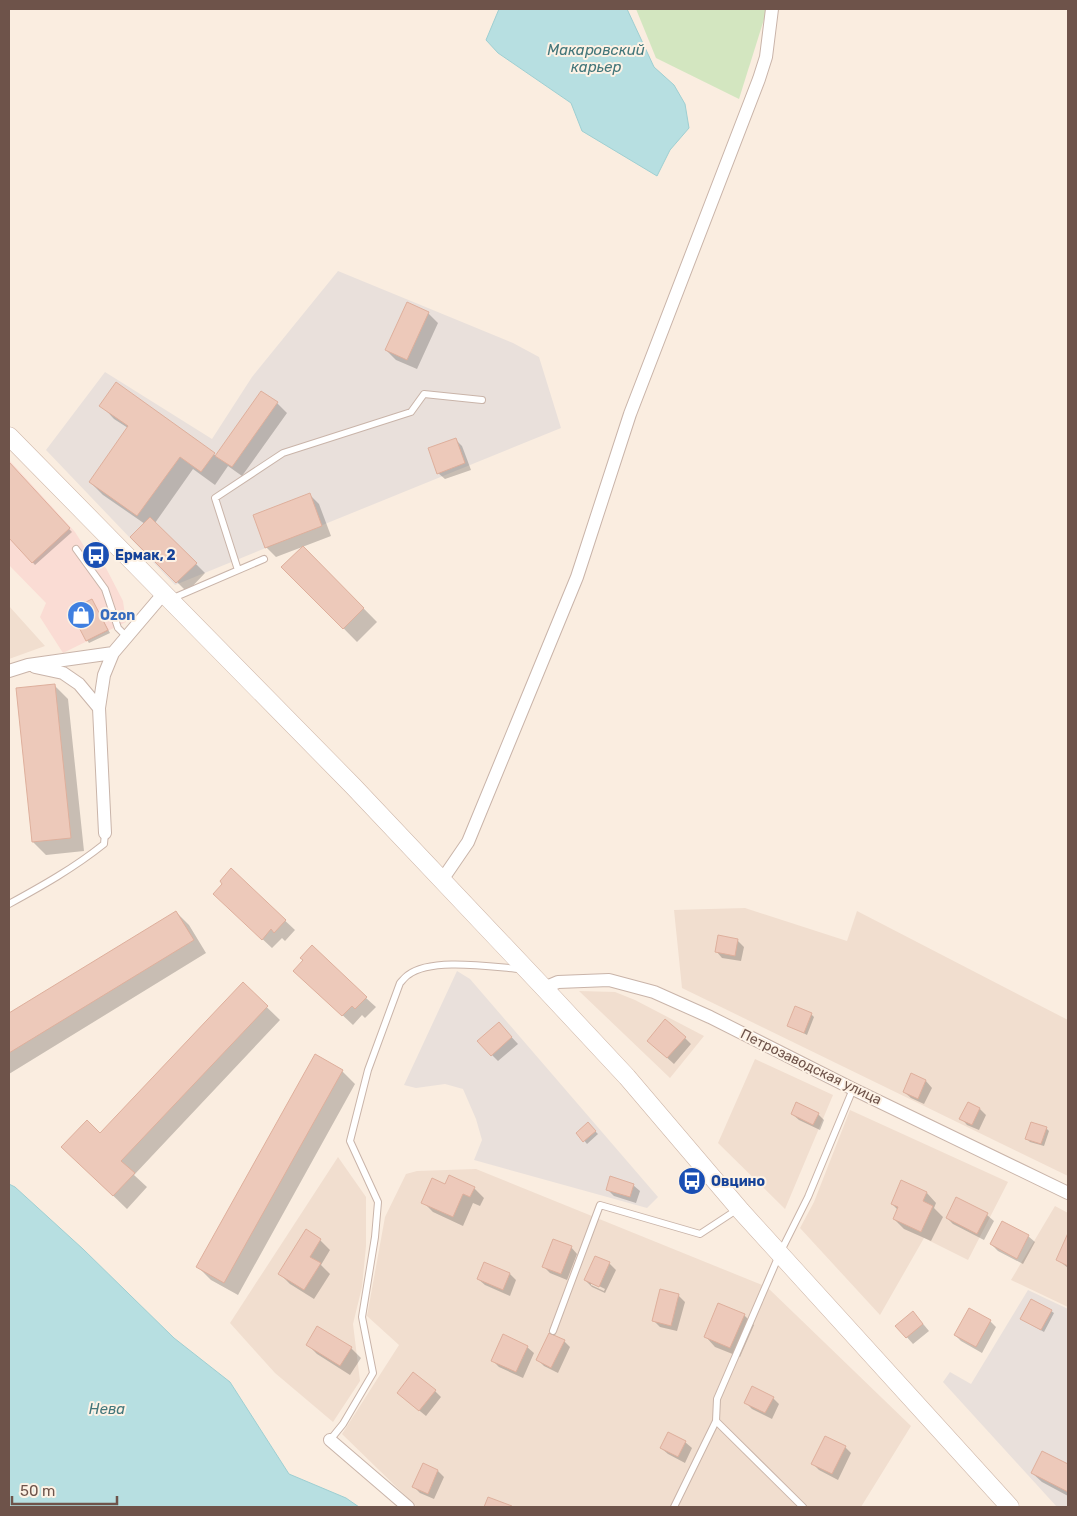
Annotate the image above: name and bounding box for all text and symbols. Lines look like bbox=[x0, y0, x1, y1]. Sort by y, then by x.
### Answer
water label: Макаровский карьер bbox=[547, 41, 645, 76]
bus stop icon: Ермак, 2 bbox=[81, 540, 111, 570]
place label: Ермак, 2 bbox=[115, 547, 176, 564]
shop icon: Ozon bbox=[66, 600, 96, 630]
place label: Ozon bbox=[100, 607, 135, 624]
street label: Петрозаводская улица bbox=[738, 1025, 884, 1109]
bus stop icon: Овцино bbox=[677, 1166, 707, 1196]
place label: Овцино bbox=[711, 1173, 765, 1190]
water label: Нева bbox=[89, 1400, 125, 1418]
scale bar bbox=[12, 1474, 118, 1506]
text: 50 m bbox=[20, 1482, 55, 1500]

